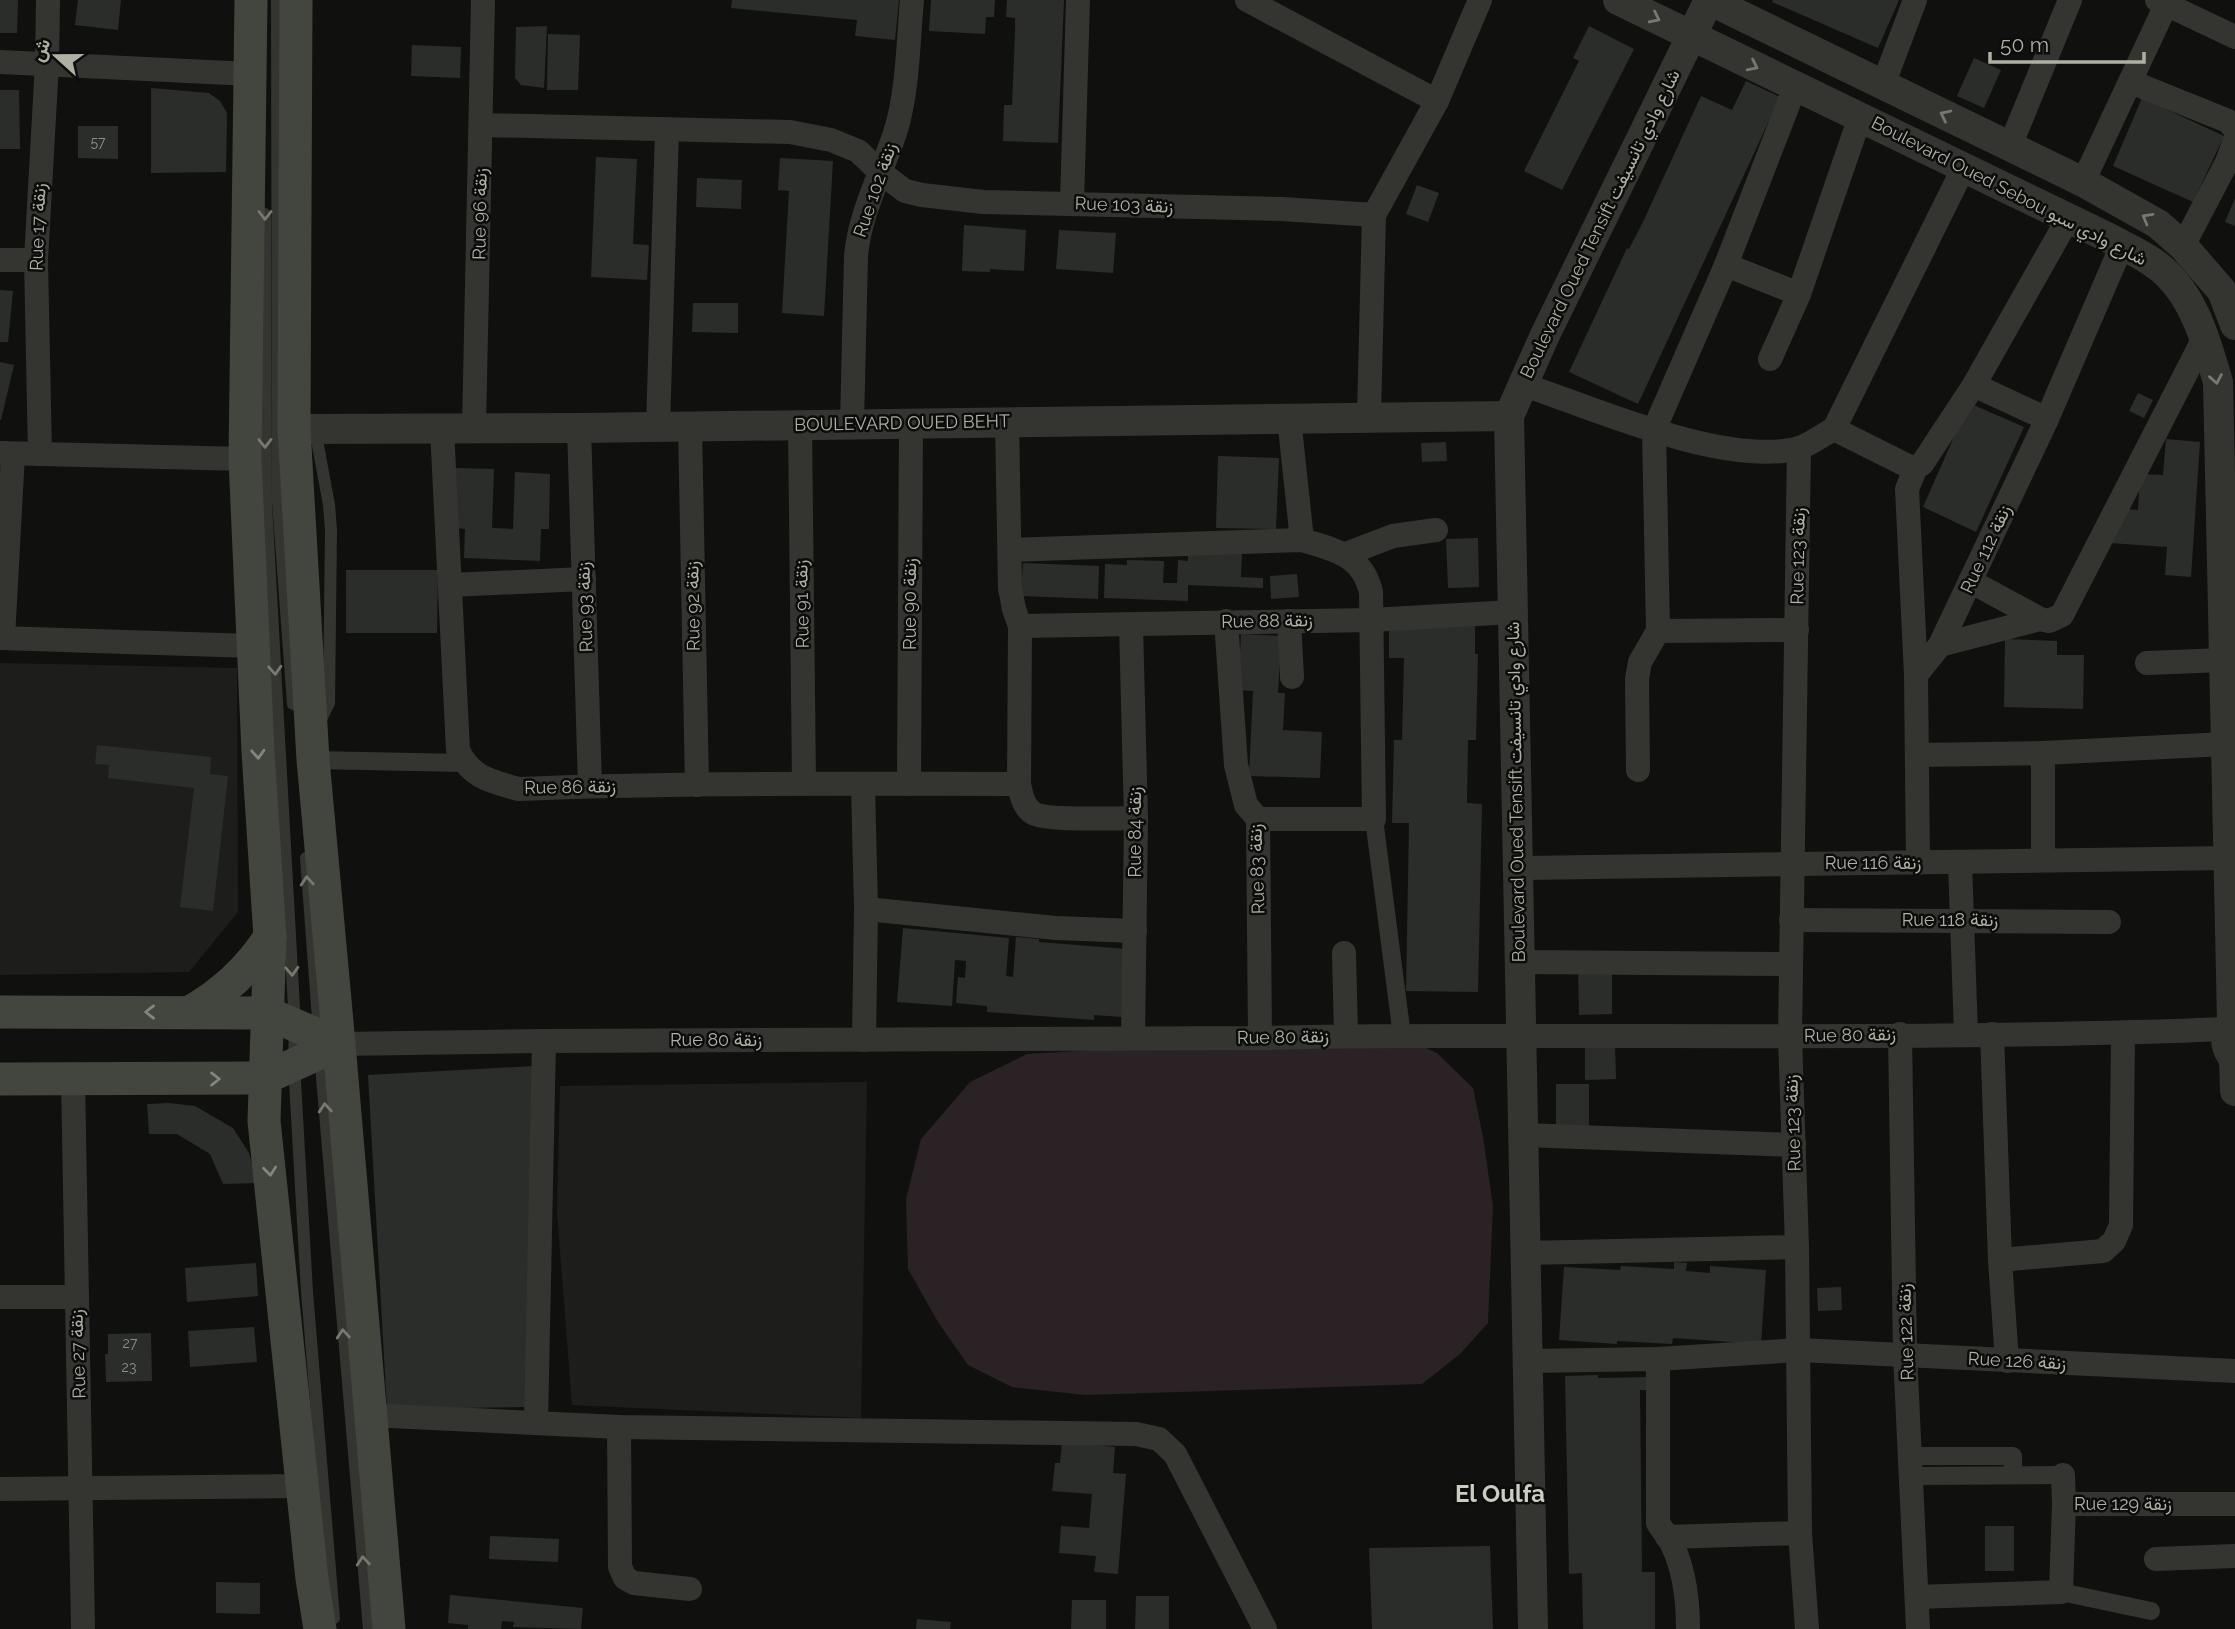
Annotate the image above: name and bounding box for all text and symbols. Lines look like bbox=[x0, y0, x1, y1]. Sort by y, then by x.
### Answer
one-way arrow bbox=[1648, 10, 1660, 24]
north arrow bbox=[21, 21, 91, 91]
scale bar bbox=[1990, 21, 2144, 65]
text: 50 m bbox=[2000, 32, 2049, 57]
text: ش bbox=[26, 35, 55, 65]
one-way arrow bbox=[1746, 58, 1758, 72]
street label: Boulevard Oued Tensift شارع وادي تانسيفت bbox=[1515, 66, 1688, 384]
one-way arrow bbox=[1939, 109, 1952, 123]
street label: Boulevard Oued Sebou شارع وادي سبو bbox=[1866, 112, 2150, 274]
house number: 57 bbox=[90, 134, 106, 150]
street label: Rue 102 زنقة bbox=[849, 140, 901, 240]
street label: Rue 96 زنقة bbox=[468, 168, 492, 260]
street label: Rue 17 زنقة bbox=[25, 183, 51, 271]
street label: Rue 103 زنقة bbox=[1074, 192, 1174, 218]
one-way arrow bbox=[257, 210, 273, 221]
one-way arrow bbox=[2142, 213, 2155, 226]
one-way arrow bbox=[2208, 373, 2223, 385]
street label: BOULEVARD OUED BEHT bbox=[794, 410, 1010, 435]
one-way arrow bbox=[257, 438, 273, 448]
street label: Rue 112 زنقة bbox=[1956, 501, 2016, 597]
street label: Rue 123 زنقة bbox=[1786, 507, 1810, 605]
street label: Rue 90 زنقة bbox=[899, 558, 921, 650]
street label: Rue 91 زنقة bbox=[790, 559, 814, 649]
street label: Rue 93 زنقة bbox=[572, 561, 598, 653]
street label: Rue 92 زنقة bbox=[681, 561, 705, 651]
street label: Rue 88 زنقة bbox=[1221, 609, 1313, 633]
street label: Boulevard Oued Tensift شارع وادي تانسيفت bbox=[1502, 621, 1534, 963]
one-way arrow bbox=[268, 665, 283, 676]
one-way arrow bbox=[250, 749, 265, 760]
street label: Rue 86 زنقة bbox=[524, 775, 616, 799]
street label: Rue 84 زنقة bbox=[1124, 787, 1146, 877]
street label: Rue 83 زنقة bbox=[1244, 823, 1270, 915]
street label: Rue 116 زنقة bbox=[1825, 852, 1921, 874]
one-way arrow bbox=[300, 875, 315, 886]
street label: Rue 118 زنقة bbox=[1902, 909, 1998, 931]
one-way arrow bbox=[285, 965, 300, 976]
one-way arrow bbox=[144, 1004, 155, 1020]
street label: Rue 80 زنقة bbox=[1804, 1023, 1896, 1047]
street label: Rue 80 زنقة bbox=[1237, 1025, 1329, 1049]
street label: Rue 80 زنقة bbox=[670, 1029, 762, 1051]
one-way arrow bbox=[210, 1071, 221, 1087]
street label: Rue 123 زنقة bbox=[1780, 1074, 1806, 1172]
one-way arrow bbox=[318, 1102, 333, 1113]
one-way arrow bbox=[262, 1165, 277, 1177]
street label: Rue 122 زنقة bbox=[1893, 1283, 1919, 1381]
street label: Rue 27 زنقة bbox=[65, 1309, 91, 1399]
one-way arrow bbox=[336, 1329, 351, 1340]
house number: 27 bbox=[123, 1335, 138, 1351]
street label: Rue 126 زنقة bbox=[1967, 1347, 2067, 1375]
house number: 23 bbox=[122, 1359, 136, 1375]
district label: El Oulfa bbox=[1455, 1479, 1545, 1508]
street label: Rue 129 زنقة bbox=[2074, 1493, 2172, 1515]
one-way arrow bbox=[356, 1555, 371, 1566]

